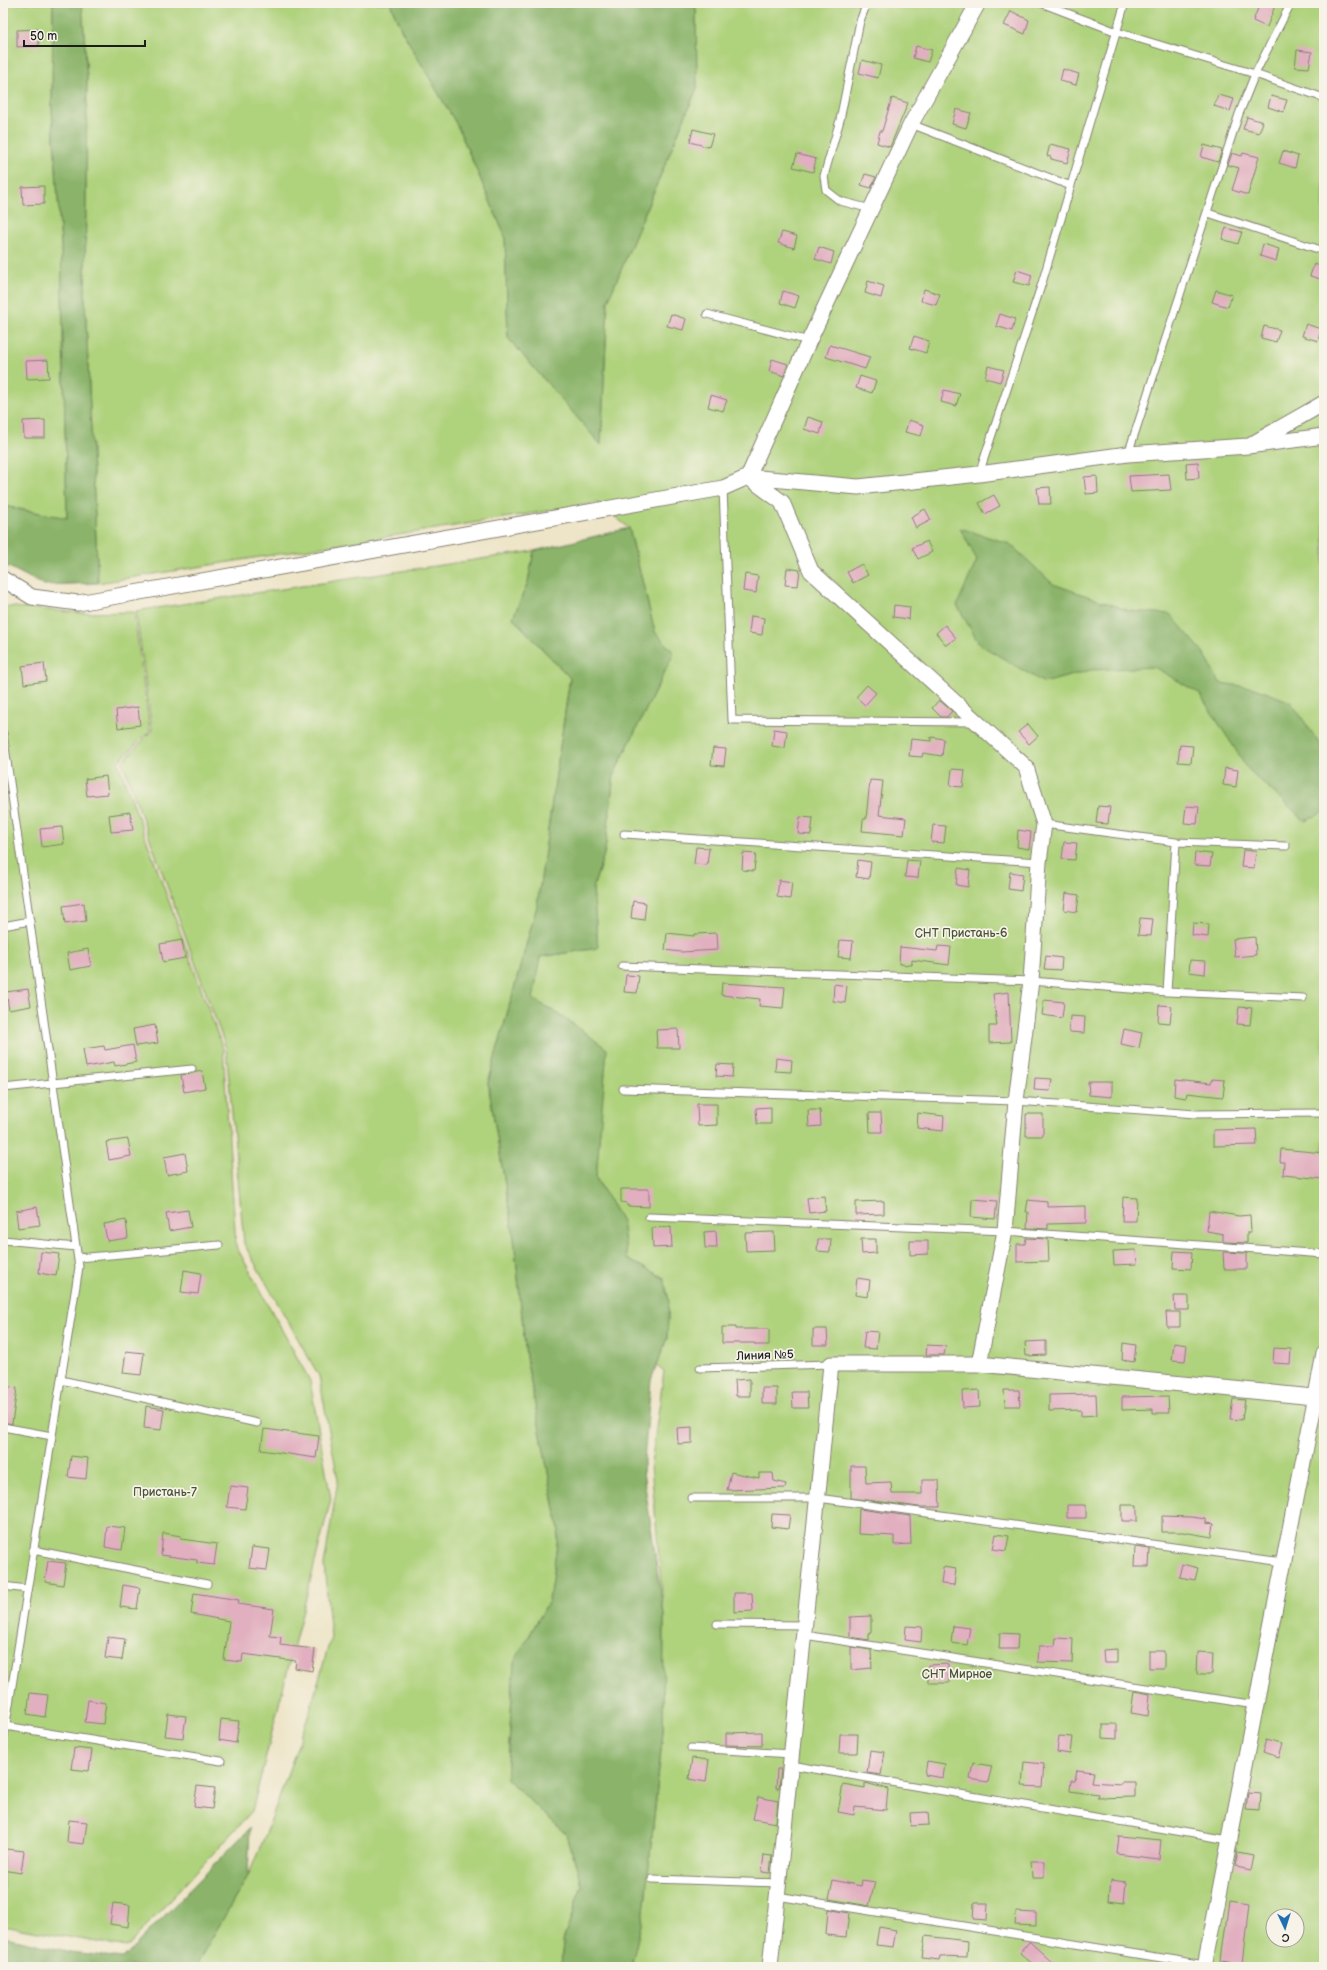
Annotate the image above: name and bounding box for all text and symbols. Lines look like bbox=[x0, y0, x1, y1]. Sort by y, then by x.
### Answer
scale bar bbox=[24, 22, 145, 48]
text: 50 m bbox=[30, 29, 57, 44]
park label: СНТ Пристань-6 bbox=[915, 926, 1007, 941]
street label: Линия №5 bbox=[735, 1347, 794, 1364]
park label: Пристань-7 bbox=[133, 1485, 197, 1500]
park label: СНТ Мирное bbox=[922, 1667, 993, 1682]
north arrow bbox=[1265, 1908, 1305, 1948]
text: С bbox=[1281, 1931, 1290, 1944]

